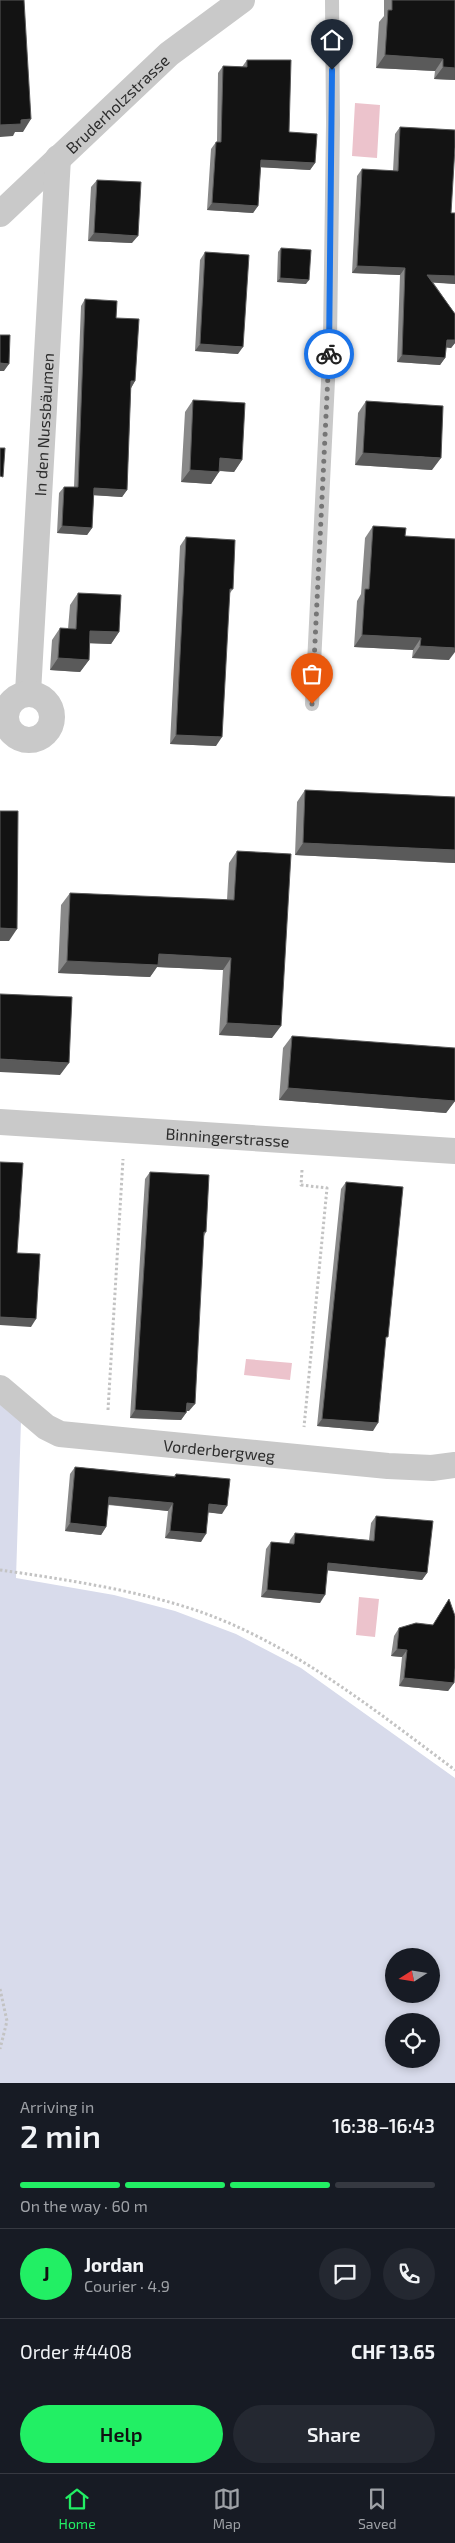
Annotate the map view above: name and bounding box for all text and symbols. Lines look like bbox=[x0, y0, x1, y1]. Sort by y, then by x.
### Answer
pin bbox=[311, 19, 353, 70]
icon: home bbox=[318, 26, 346, 54]
street label: Bruderholzstrasse bbox=[61, 50, 173, 157]
courier bbox=[304, 329, 354, 379]
icon: bike bbox=[315, 340, 343, 368]
street label: In den Nussbäumen bbox=[30, 352, 57, 497]
pin bbox=[291, 653, 333, 704]
icon: bag bbox=[298, 660, 326, 688]
street label: Binningerstrasse bbox=[165, 1123, 290, 1150]
street label: Vorderbergweg bbox=[162, 1435, 276, 1464]
north arrow bbox=[385, 1948, 440, 2002]
map controls bbox=[385, 1948, 440, 2068]
button: locate bbox=[385, 2013, 440, 2068]
text: Arriving in bbox=[20, 2097, 94, 2116]
text: 16:38–16:43 bbox=[332, 2114, 435, 2137]
text: 2 min bbox=[20, 2116, 101, 2154]
text: On the way · 60 m bbox=[20, 2196, 148, 2215]
button: chat bbox=[319, 2248, 371, 2300]
button: phone bbox=[383, 2248, 435, 2300]
text: Jordan bbox=[84, 2253, 144, 2276]
text: J bbox=[42, 2262, 50, 2285]
text: Courier · 4.9 bbox=[84, 2276, 170, 2295]
text: Order #4408 bbox=[20, 2340, 132, 2363]
text: CHF 13.65 bbox=[351, 2340, 435, 2363]
button: Help bbox=[20, 2405, 223, 2463]
button: Share bbox=[233, 2405, 435, 2463]
tab: Home bbox=[59, 2485, 96, 2532]
tab: Map bbox=[213, 2485, 241, 2532]
tab: Saved bbox=[358, 2485, 396, 2532]

